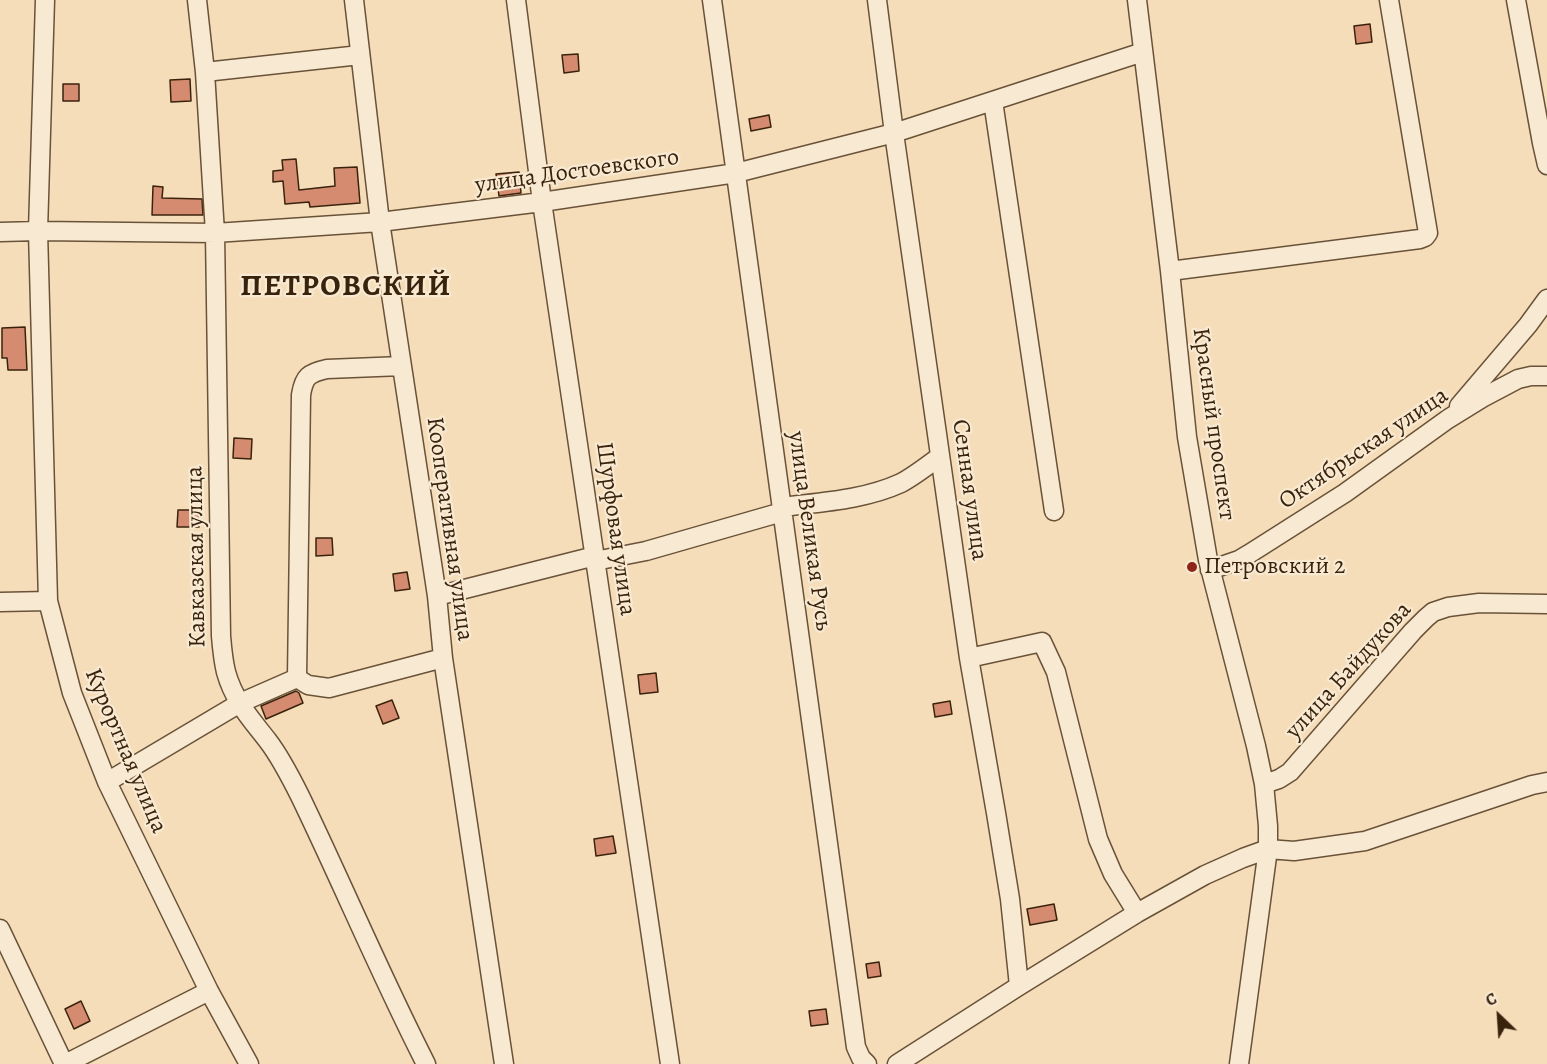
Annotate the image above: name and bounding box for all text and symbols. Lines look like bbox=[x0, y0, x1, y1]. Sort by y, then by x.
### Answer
street label: улица Достоевского bbox=[473, 143, 681, 201]
district label: ПЕТРОВСКИЙ bbox=[240, 270, 452, 306]
street label: Красный проспект bbox=[1185, 326, 1241, 522]
street label: Октябрьская улица bbox=[1274, 382, 1454, 516]
street label: Кооперативная улица bbox=[419, 415, 479, 643]
street label: Сенная улица bbox=[945, 418, 993, 562]
street label: улица Великая Русь bbox=[781, 429, 837, 633]
street label: Шурфовая улица bbox=[589, 440, 641, 618]
street label: Кавказская улица bbox=[181, 466, 213, 648]
place label: Петровский 2 bbox=[1204, 553, 1345, 581]
marker: Петровский 2 bbox=[1185, 560, 1199, 574]
street label: улица Байдукова bbox=[1280, 596, 1418, 746]
street label: Курортная улица bbox=[77, 664, 173, 838]
north arrow bbox=[1469, 986, 1529, 1046]
text: С bbox=[1482, 988, 1501, 1012]

